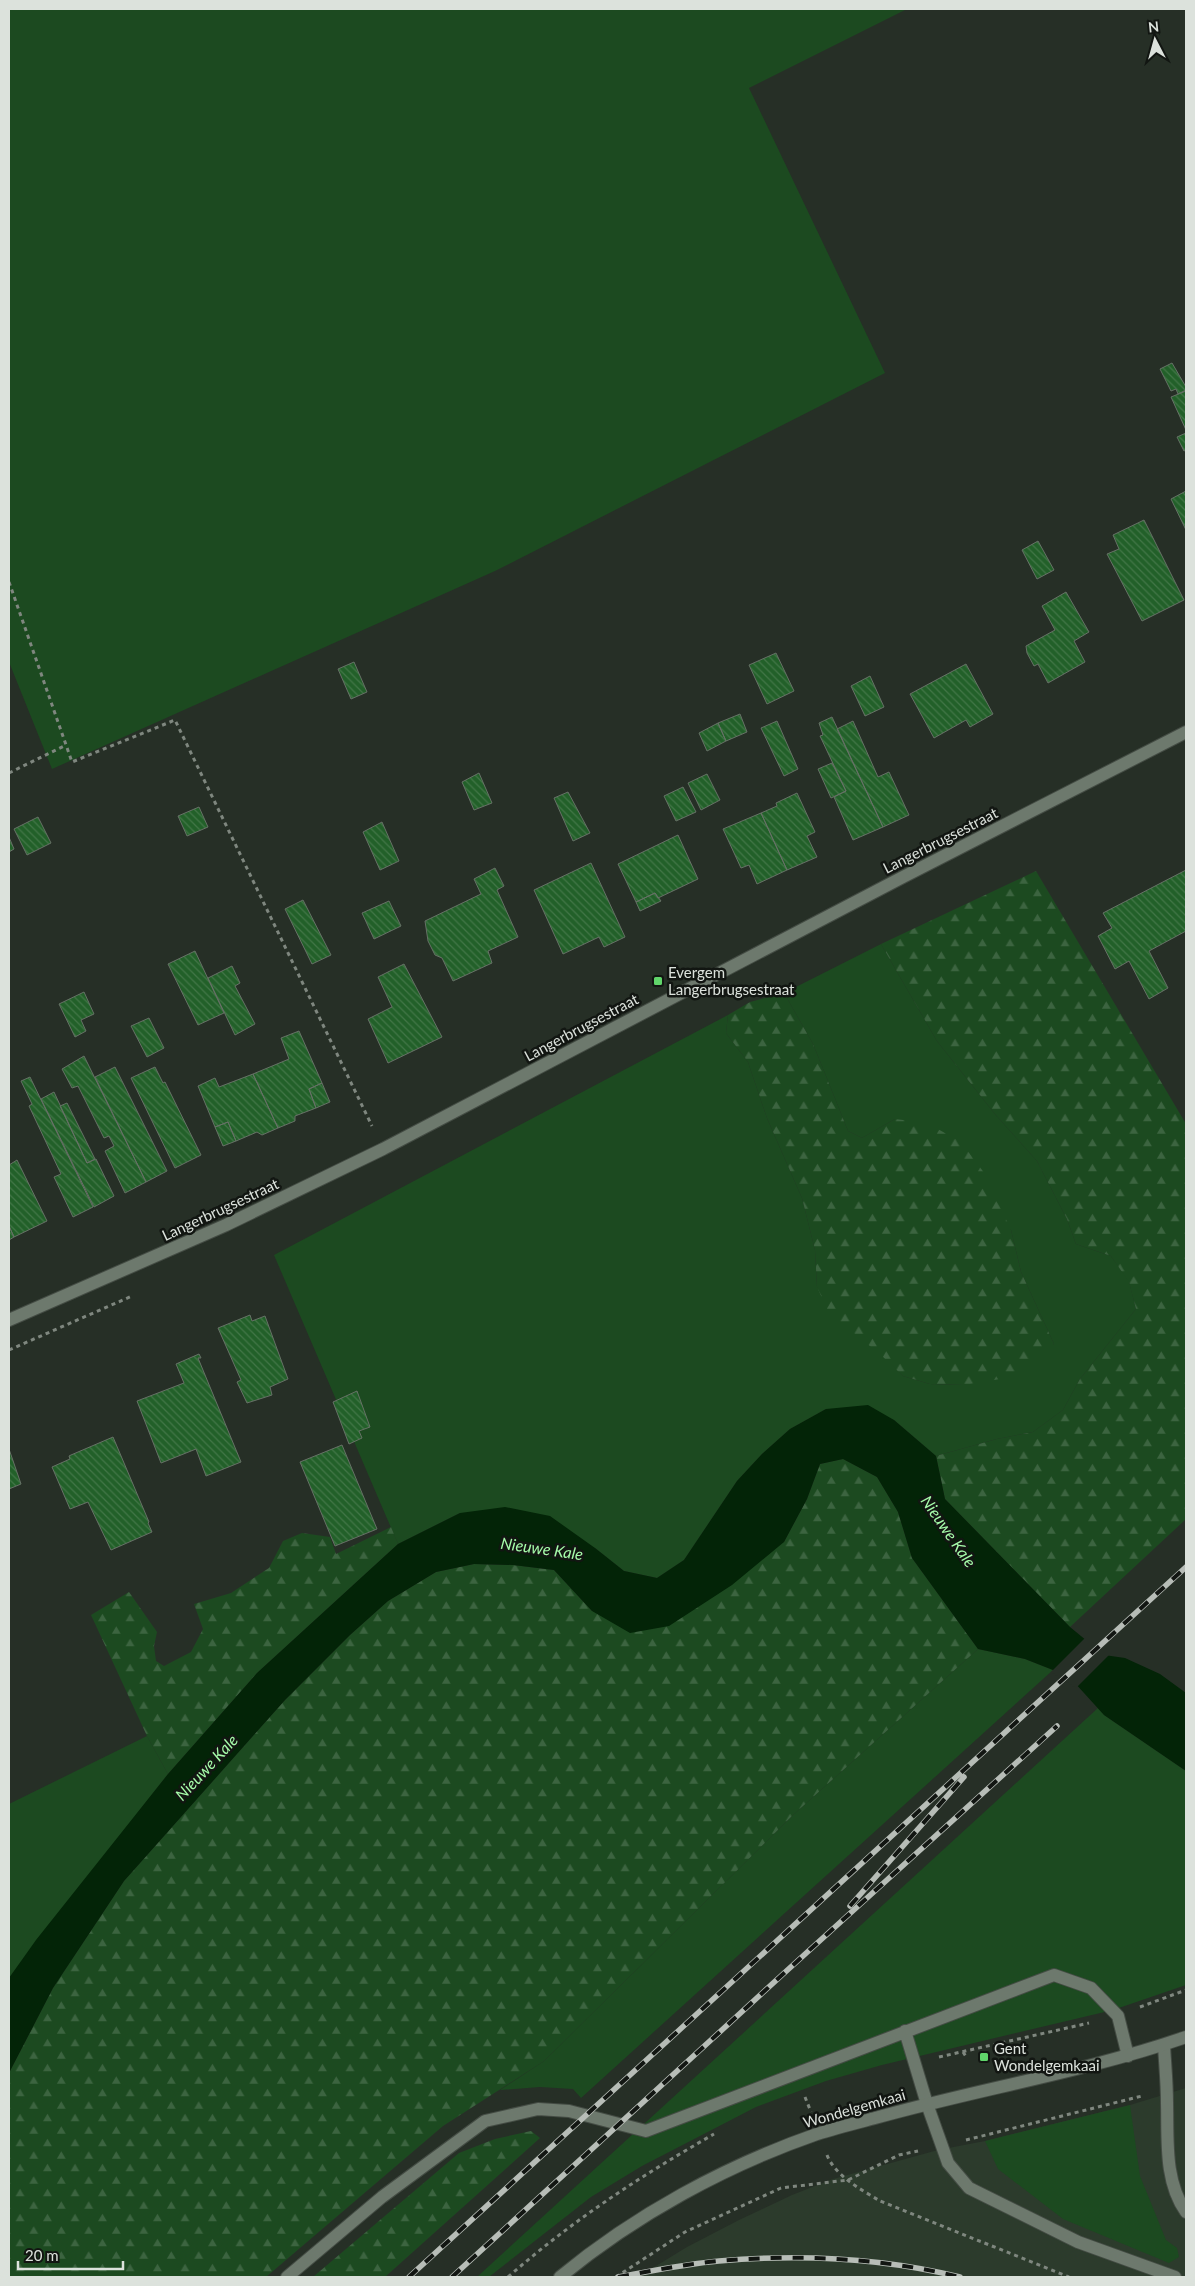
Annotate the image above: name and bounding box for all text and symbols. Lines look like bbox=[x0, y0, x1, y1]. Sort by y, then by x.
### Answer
north arrow bbox=[1130, 15, 1180, 65]
text: N bbox=[1147, 18, 1160, 36]
street label: Langerbrugsestraat bbox=[880, 803, 1001, 877]
place label: Evergem Langerbrugsestraat bbox=[668, 963, 795, 998]
marker: Evergem Langerbrugsestraat bbox=[652, 975, 664, 987]
street label: Langerbrugsestraat bbox=[521, 989, 642, 1065]
street label: Langerbrugsestraat bbox=[159, 1174, 282, 1244]
water label: Nieuwe Kale bbox=[917, 1492, 981, 1571]
water label: Nieuwe Kale bbox=[500, 1533, 585, 1563]
water label: Nieuwe Kale bbox=[171, 1730, 241, 1804]
place label: Gent Wondelgemkaai bbox=[994, 2039, 1100, 2074]
marker: Gent Wondelgemkaai bbox=[978, 2051, 990, 2063]
street label: Wondelgemkaai bbox=[801, 2085, 907, 2131]
scale bar bbox=[18, 2238, 122, 2270]
text: 20 m bbox=[25, 2246, 59, 2264]

